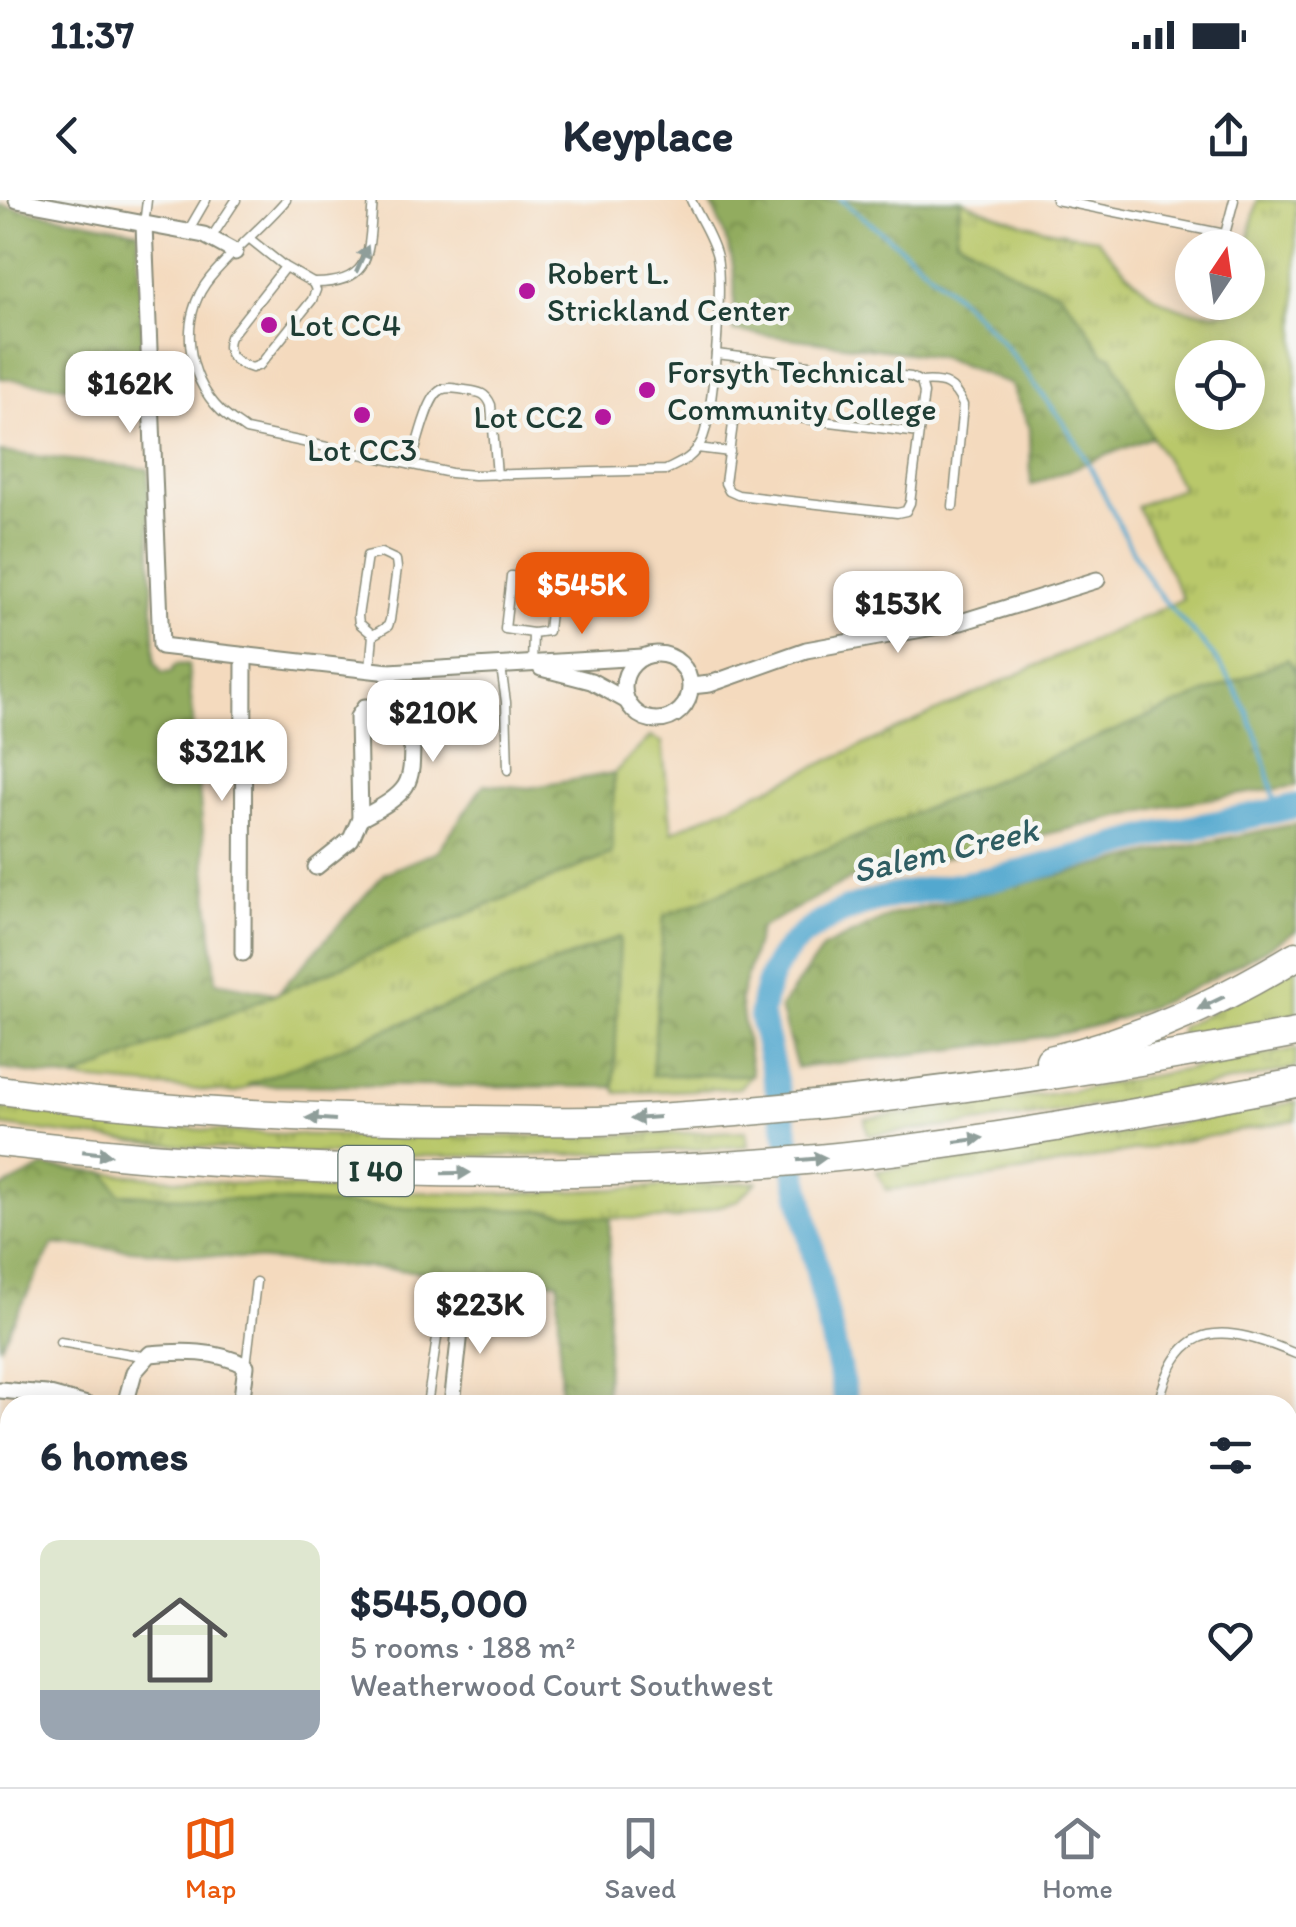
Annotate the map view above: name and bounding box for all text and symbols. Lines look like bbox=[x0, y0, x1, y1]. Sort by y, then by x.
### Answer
text: 11:37 bbox=[50, 12, 134, 58]
icon: back bbox=[40, 108, 95, 163]
text: Keyplace bbox=[563, 108, 733, 162]
icon: share bbox=[1201, 108, 1256, 163]
north arrow bbox=[1175, 230, 1265, 320]
map controls bbox=[1175, 230, 1265, 430]
one-way arrow bbox=[354, 244, 370, 274]
place label: Robert L. Strickland Center bbox=[547, 254, 790, 329]
marker: Robert L. Strickland Center bbox=[516, 280, 538, 302]
place label: Lot CC4 bbox=[289, 306, 401, 344]
marker: Lot CC4 bbox=[258, 314, 280, 336]
button: locate bbox=[1175, 340, 1265, 430]
pin: $162K bbox=[60, 351, 200, 436]
place label: Forsyth Technical Community College bbox=[667, 353, 937, 428]
text: $162K bbox=[87, 364, 173, 402]
marker: Forsyth Technical Community College bbox=[636, 379, 658, 401]
place label: Lot CC2 bbox=[473, 398, 583, 436]
marker: Lot CC3 bbox=[351, 404, 373, 426]
marker: Lot CC2 bbox=[592, 406, 614, 428]
place label: Lot CC3 bbox=[307, 431, 417, 469]
pin: $545K bbox=[512, 552, 652, 637]
text: $545K bbox=[537, 565, 627, 603]
pin: $153K bbox=[828, 571, 968, 656]
text: $153K bbox=[855, 584, 941, 622]
pin: $210K bbox=[363, 680, 503, 765]
text: $210K bbox=[389, 693, 477, 731]
pin: $321K bbox=[152, 719, 292, 804]
text: $321K bbox=[179, 732, 265, 770]
water label: Salem Creek bbox=[848, 808, 1043, 892]
one-way arrow bbox=[1196, 995, 1225, 1012]
one-way arrow bbox=[304, 1110, 336, 1126]
one-way arrow bbox=[629, 1110, 661, 1126]
one-way arrow bbox=[953, 1132, 985, 1148]
one-way arrow bbox=[81, 1145, 113, 1161]
road number: I 40 bbox=[338, 1146, 414, 1196]
one-way arrow bbox=[797, 1150, 829, 1166]
one-way arrow bbox=[441, 1164, 473, 1180]
pin: $223K bbox=[410, 1272, 550, 1357]
text: $223K bbox=[436, 1285, 524, 1323]
icon: filters bbox=[1203, 1428, 1258, 1483]
text: 6 homes bbox=[40, 1430, 188, 1481]
text: $545,000 bbox=[350, 1577, 528, 1628]
icon: home bbox=[120, 1580, 240, 1700]
icon: heart bbox=[1203, 1613, 1258, 1668]
text: 5 rooms · 188 m² bbox=[350, 1628, 576, 1666]
text: Weatherwood Court Southwest bbox=[350, 1666, 773, 1704]
tab: Map bbox=[183, 1811, 238, 1905]
tab: Saved bbox=[604, 1811, 676, 1905]
tab: Home bbox=[1042, 1811, 1113, 1905]

